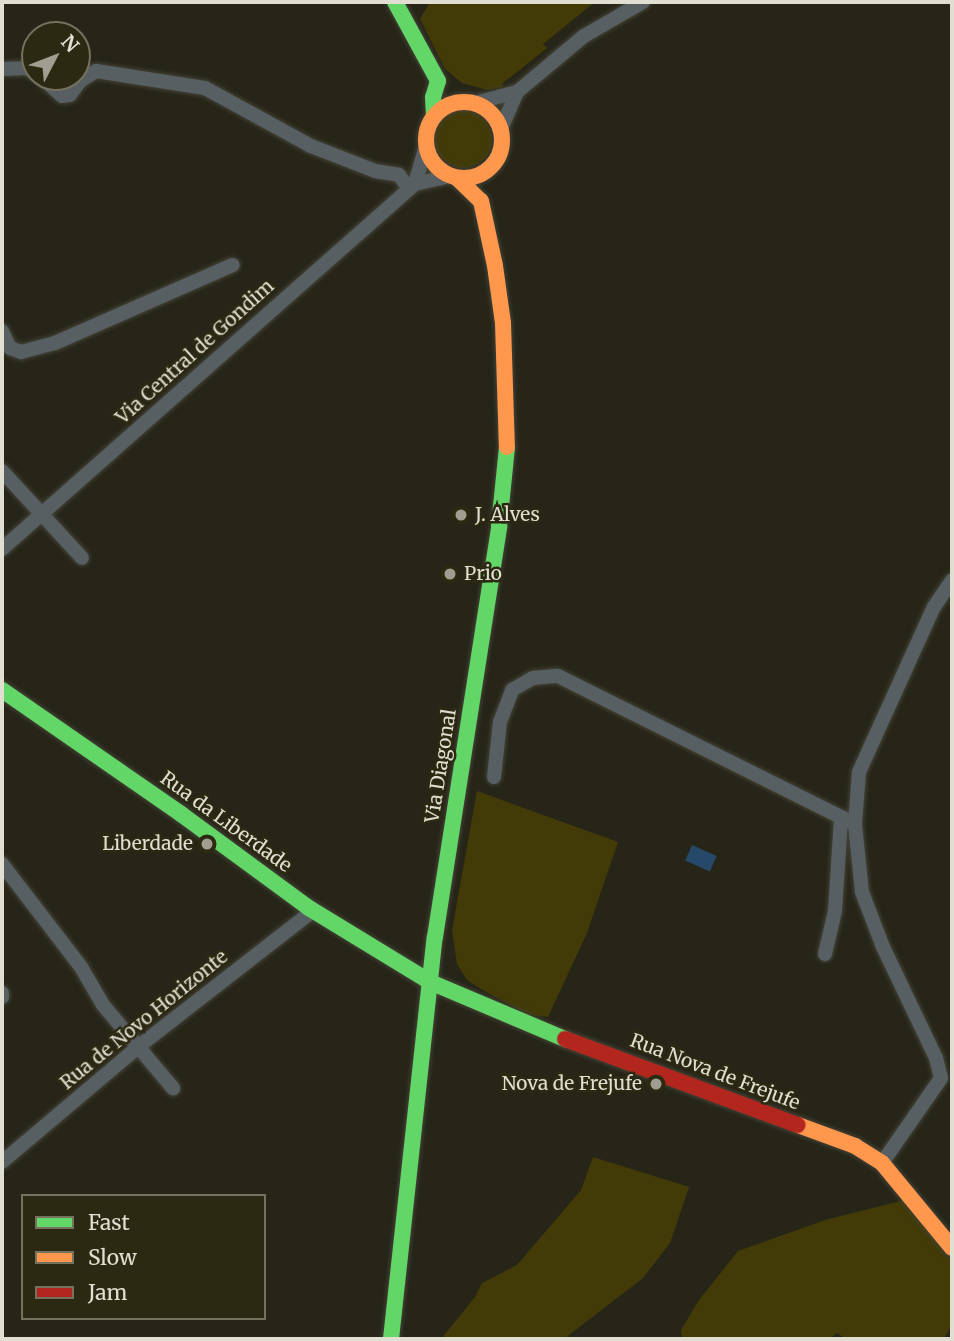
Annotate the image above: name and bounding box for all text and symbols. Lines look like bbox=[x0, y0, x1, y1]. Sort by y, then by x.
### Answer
north arrow bbox=[21, 21, 91, 91]
text: N bbox=[56, 30, 84, 57]
street label: Via Central de Gondim bbox=[111, 275, 279, 429]
place label: J. Alves bbox=[475, 504, 540, 526]
marker: J. Alves bbox=[453, 507, 469, 523]
place label: Prio bbox=[464, 563, 502, 585]
marker: Prio bbox=[442, 566, 458, 582]
street label: Via Diagonal bbox=[421, 707, 461, 825]
street label: Rua da Liberdade bbox=[156, 767, 296, 877]
place label: Liberdade bbox=[102, 833, 193, 855]
marker: Liberdade bbox=[199, 836, 215, 852]
street label: Rua de Novo Horizonte bbox=[56, 946, 232, 1094]
street label: Rua Nova de Frejufe bbox=[627, 1029, 803, 1115]
place label: Nova de Frejufe bbox=[502, 1073, 642, 1095]
marker: Nova de Frejufe bbox=[648, 1076, 664, 1092]
legend bbox=[21, 1194, 266, 1320]
text: Fast bbox=[88, 1209, 130, 1236]
text: Slow bbox=[88, 1244, 137, 1271]
text: Jam bbox=[88, 1279, 127, 1306]

